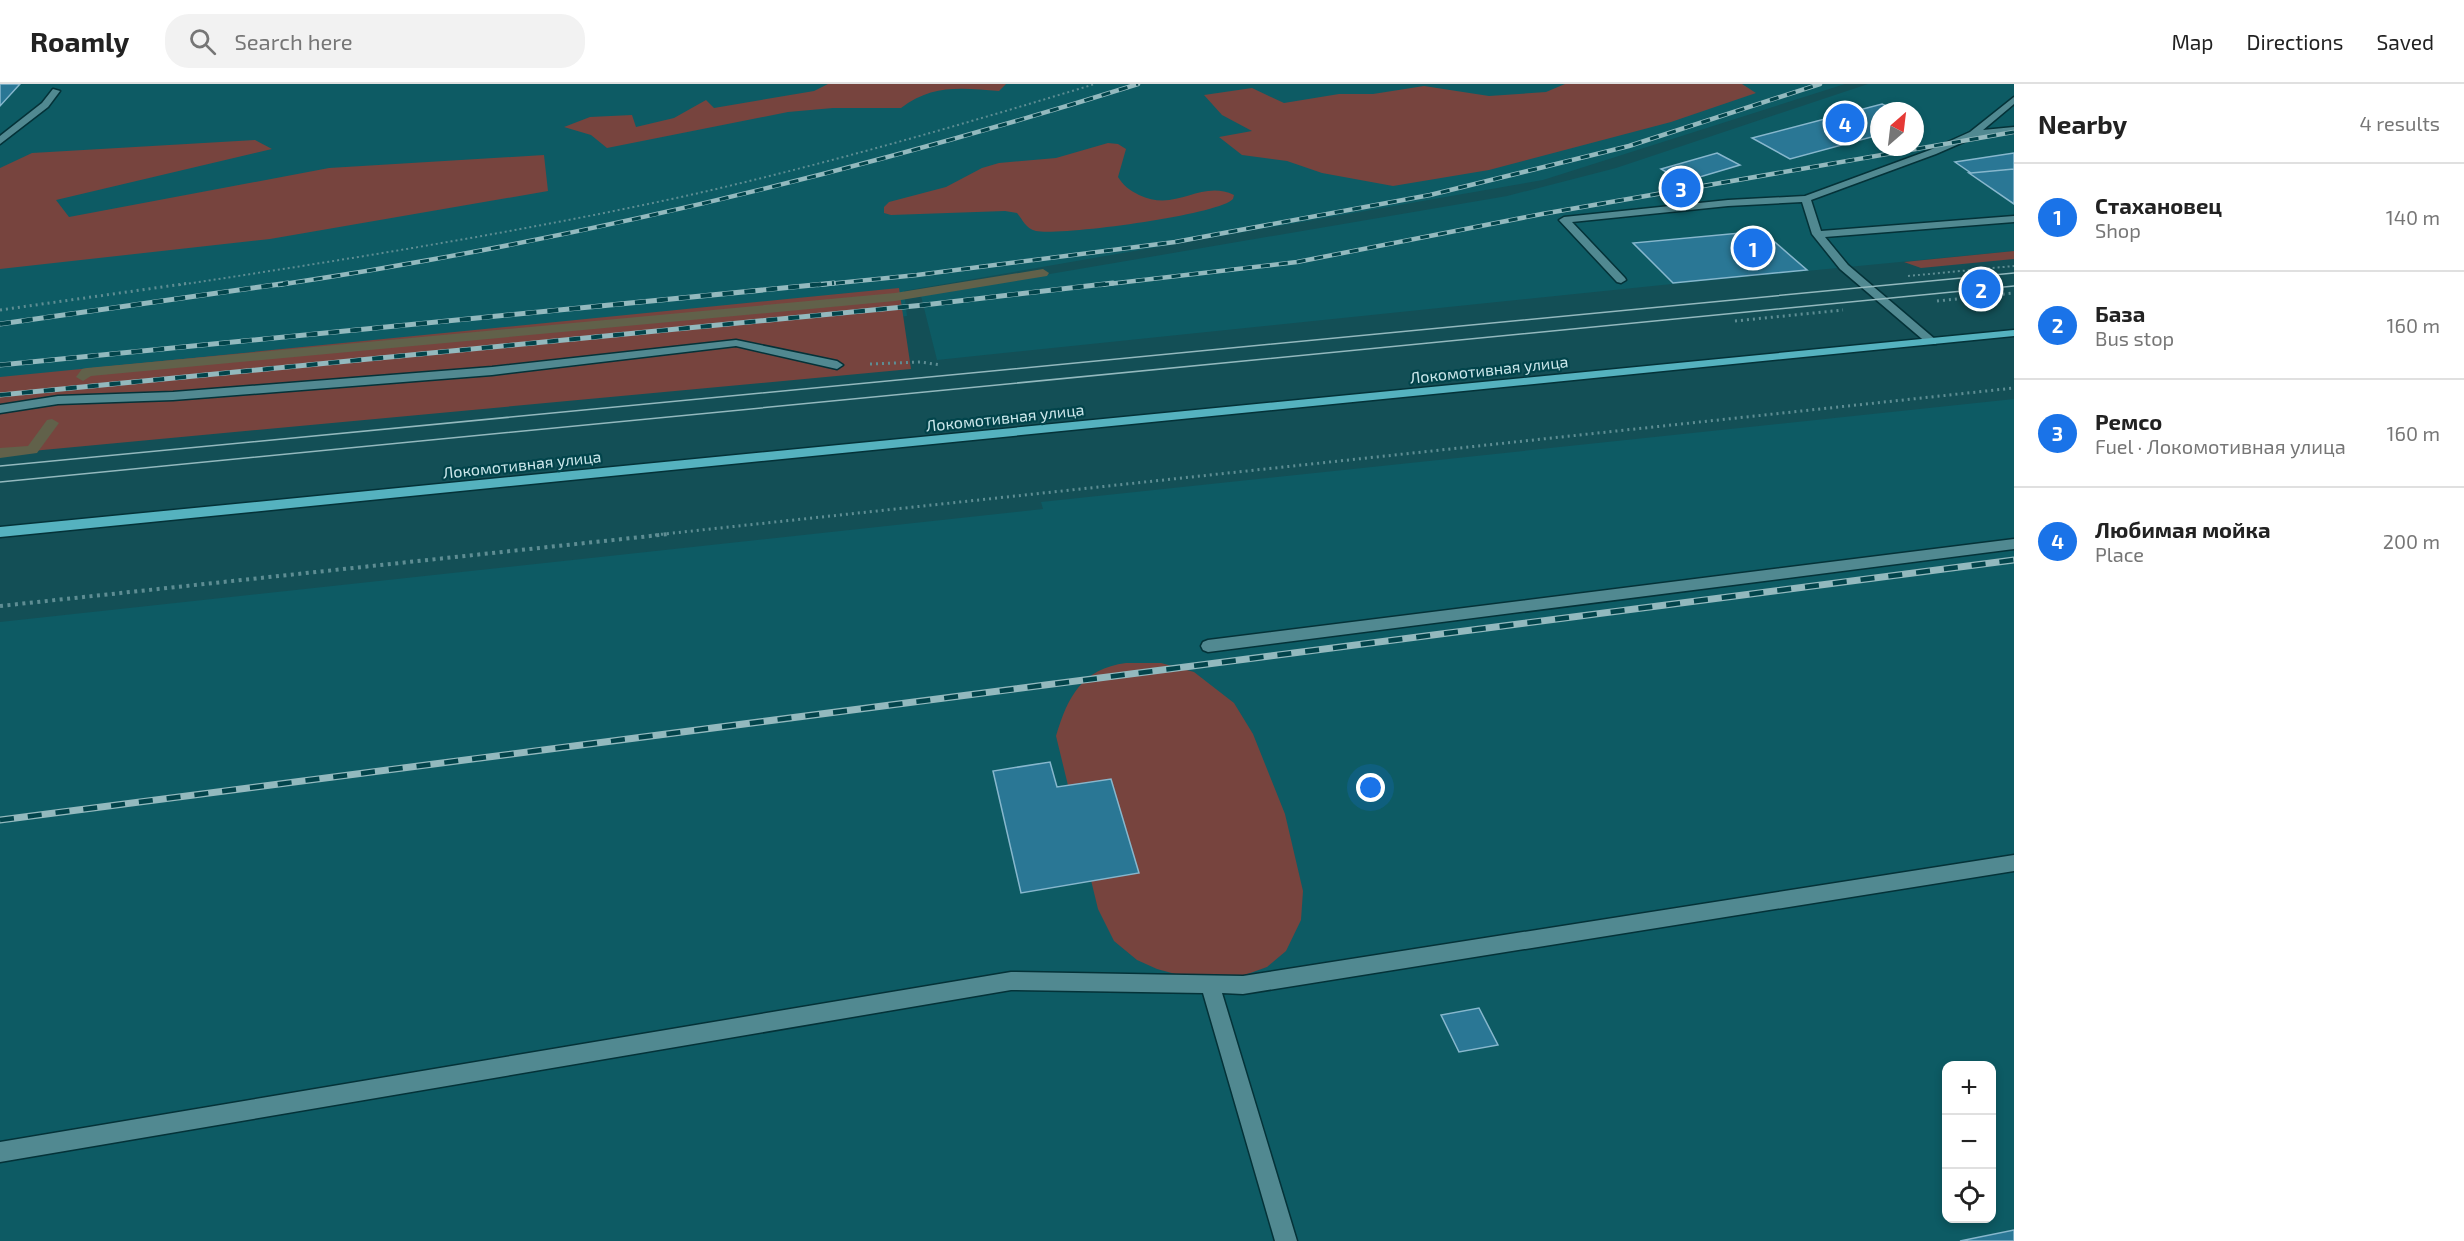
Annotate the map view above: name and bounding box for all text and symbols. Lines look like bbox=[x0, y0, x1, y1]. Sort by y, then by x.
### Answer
search box bbox=[165, 14, 585, 68]
text: Roamly bbox=[30, 24, 129, 58]
icon: search bbox=[186, 25, 219, 58]
text: Search here bbox=[234, 28, 353, 54]
text: Map bbox=[2171, 29, 2214, 54]
text: Directions bbox=[2247, 29, 2343, 54]
text: Saved bbox=[2376, 29, 2434, 54]
pin: 4 bbox=[1826, 100, 1864, 146]
north arrow bbox=[1870, 102, 1924, 156]
text: Nearby bbox=[2038, 108, 2127, 139]
text: 4 results bbox=[2360, 111, 2440, 135]
pin: 3 bbox=[1662, 166, 1700, 210]
text: Стахановец bbox=[2095, 192, 2222, 218]
text: 1 bbox=[2053, 205, 2062, 229]
text: 140 m bbox=[2386, 205, 2440, 229]
text: Shop bbox=[2095, 218, 2141, 242]
pin: 1 bbox=[1734, 226, 1772, 270]
pin: 2 bbox=[1962, 266, 2000, 312]
text: База bbox=[2095, 300, 2145, 326]
text: 2 bbox=[2052, 313, 2063, 337]
text: 160 m bbox=[2387, 313, 2440, 337]
text: Bus stop bbox=[2095, 326, 2174, 350]
street label: Локомотивная улица bbox=[1409, 351, 1569, 388]
street label: Локомотивная улица bbox=[925, 399, 1085, 436]
text: Ремсо bbox=[2095, 408, 2162, 434]
text: 3 bbox=[2052, 421, 2063, 445]
text: 160 m bbox=[2387, 421, 2440, 445]
text: Fuel · Локомотивная улица bbox=[2095, 434, 2346, 458]
street label: Локомотивная улица bbox=[442, 446, 602, 483]
text: Любимая мойка bbox=[2095, 516, 2271, 542]
text: 4 bbox=[2051, 529, 2064, 553]
text: 200 m bbox=[2383, 529, 2440, 553]
text: Place bbox=[2095, 542, 2144, 566]
your location bbox=[1356, 773, 1385, 802]
map controls bbox=[1942, 1061, 1996, 1223]
button: + bbox=[1942, 1061, 1996, 1115]
button: − bbox=[1942, 1115, 1996, 1169]
button: locate bbox=[1942, 1169, 1996, 1223]

